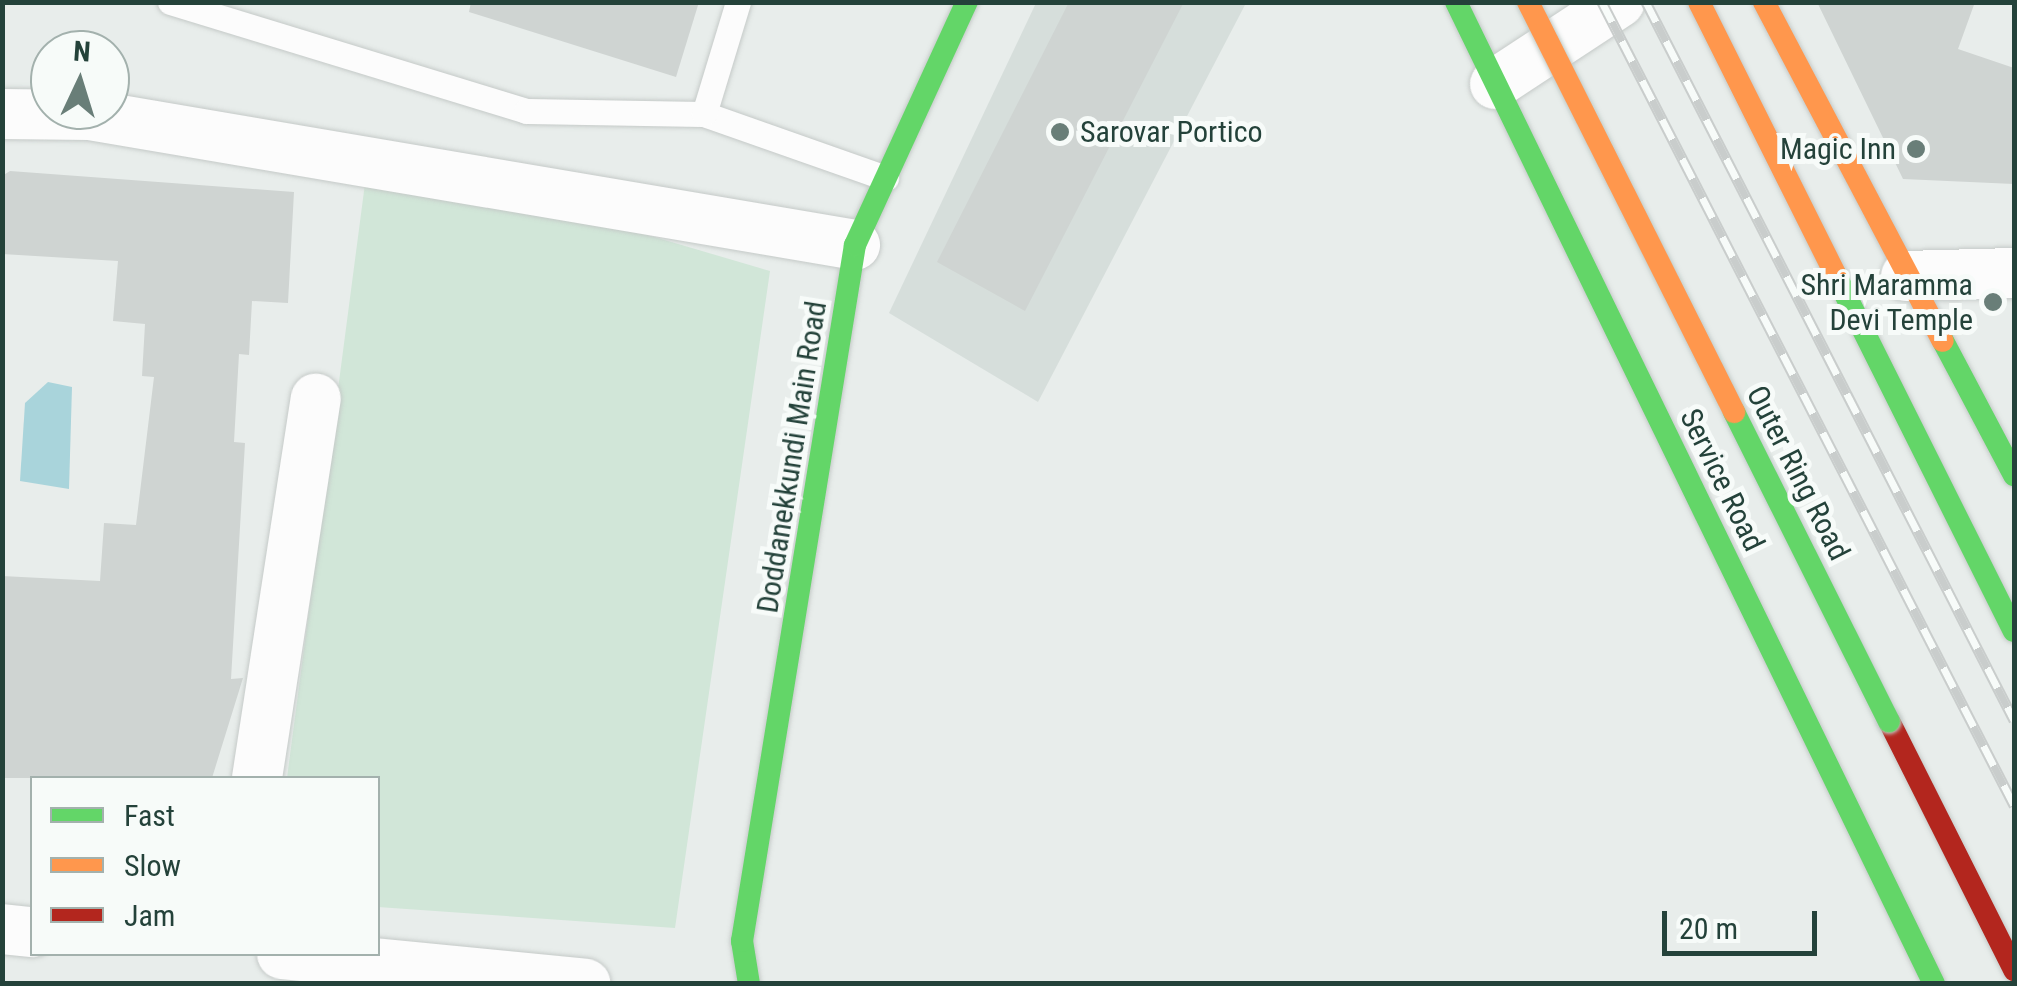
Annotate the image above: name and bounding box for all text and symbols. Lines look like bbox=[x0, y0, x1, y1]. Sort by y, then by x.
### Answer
north arrow bbox=[30, 30, 130, 130]
text: N bbox=[72, 35, 92, 69]
place label: Sarovar Portico bbox=[1080, 114, 1263, 150]
marker: Sarovar Portico bbox=[1049, 121, 1071, 143]
place label: Magic Inn bbox=[1780, 131, 1896, 167]
marker: Magic Inn bbox=[1905, 138, 1927, 160]
place label: Shri Maramma Devi Temple bbox=[1801, 267, 1973, 338]
marker: Shri Maramma Devi Temple bbox=[1982, 291, 2004, 313]
street label: Doddanekkundi Main Road bbox=[750, 299, 834, 615]
street label: Outer Ring Road bbox=[1739, 380, 1857, 566]
street label: Service Road bbox=[1672, 403, 1772, 557]
legend bbox=[30, 776, 380, 956]
text: Fast bbox=[124, 798, 175, 833]
text: Slow bbox=[124, 848, 181, 883]
scale bar bbox=[1667, 891, 1822, 953]
text: Jam bbox=[124, 898, 175, 933]
text: 20 m bbox=[1679, 911, 1738, 946]

